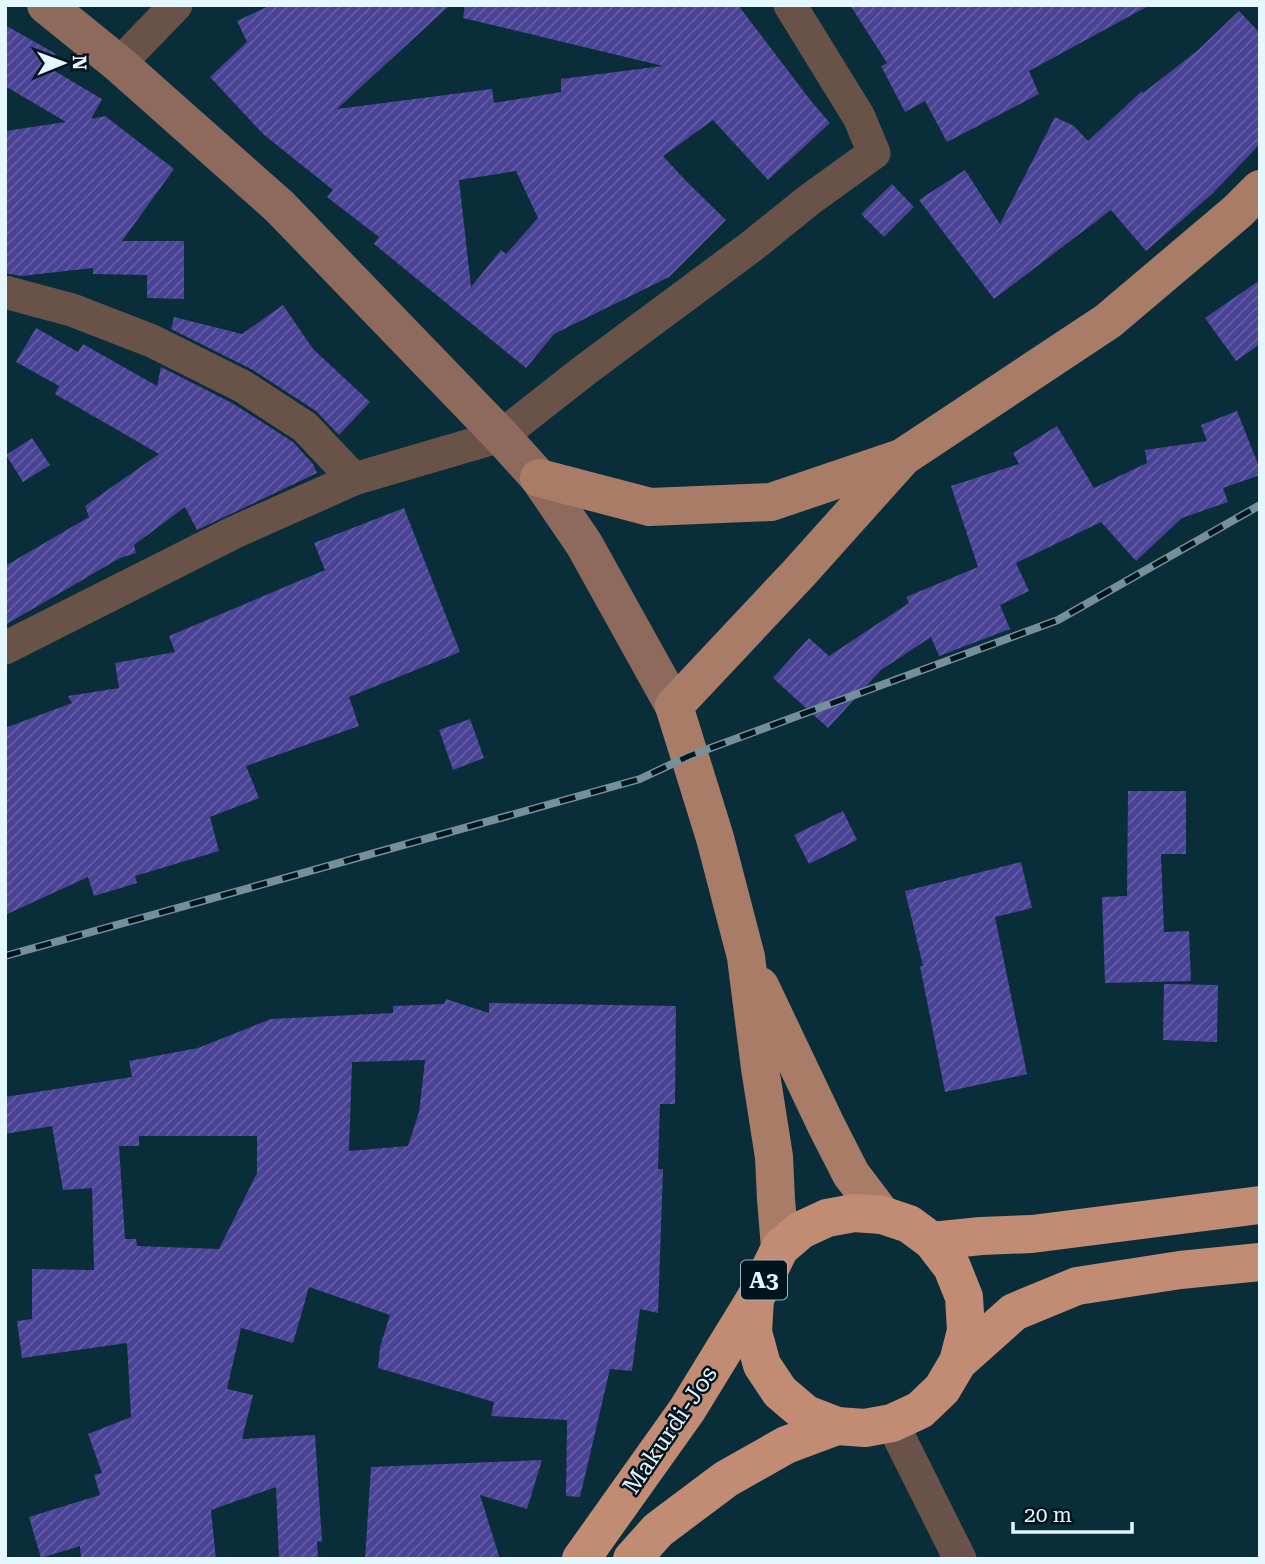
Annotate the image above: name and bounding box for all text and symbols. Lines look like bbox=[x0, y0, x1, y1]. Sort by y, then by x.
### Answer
north arrow bbox=[28, 28, 98, 98]
text: N bbox=[68, 55, 91, 71]
road number: A3 bbox=[741, 1260, 787, 1300]
street label: Makurdi-Jos bbox=[617, 1361, 723, 1499]
scale bar bbox=[1013, 1490, 1132, 1534]
text: 20 m bbox=[1024, 1503, 1072, 1527]

